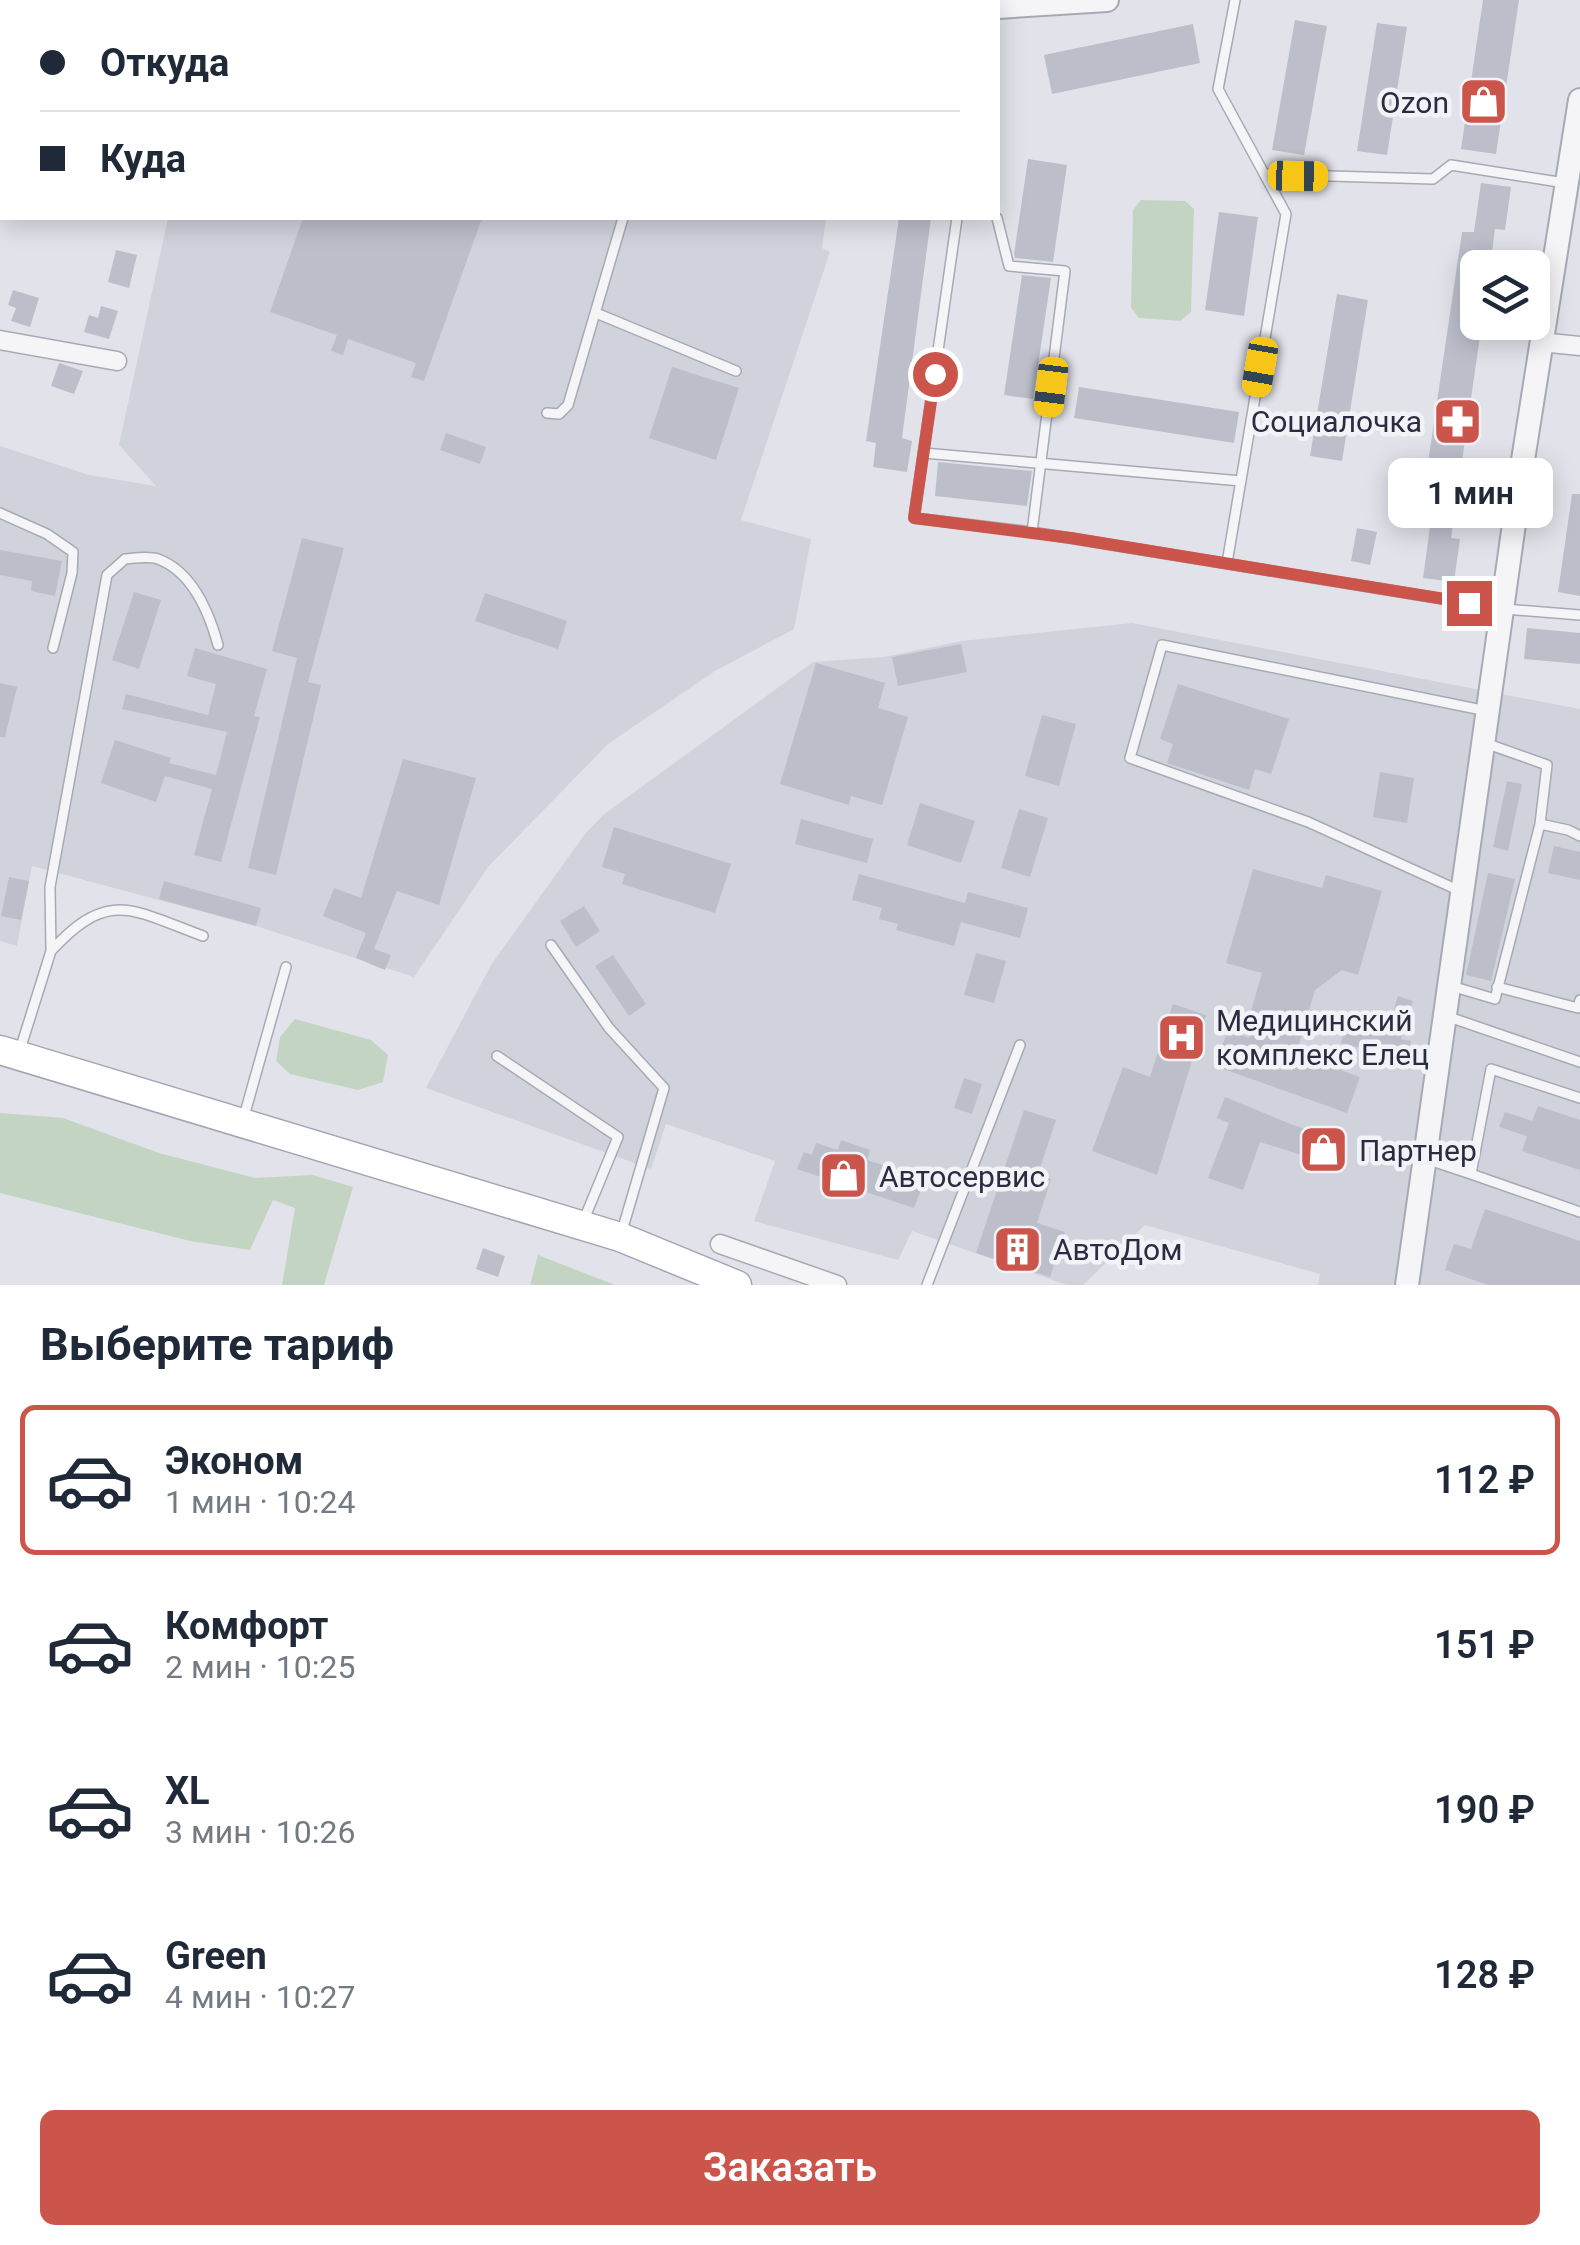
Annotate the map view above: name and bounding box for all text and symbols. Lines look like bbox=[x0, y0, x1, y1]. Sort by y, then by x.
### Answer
text: Откуда bbox=[100, 41, 229, 85]
shop icon: Ozon bbox=[1458, 76, 1510, 128]
place label: Ozon bbox=[1380, 85, 1449, 120]
text: Куда bbox=[100, 137, 186, 181]
car bbox=[1268, 160, 1328, 192]
map controls bbox=[1460, 250, 1550, 340]
button: layers bbox=[1460, 250, 1550, 340]
car bbox=[1240, 335, 1280, 399]
route start bbox=[913, 352, 958, 397]
car bbox=[1032, 355, 1070, 419]
pharmacy icon: Социалочка bbox=[1431, 395, 1483, 447]
place label: Социалочка bbox=[1251, 404, 1422, 439]
callout: 1 мин bbox=[1386, 458, 1552, 528]
text: 1 мин bbox=[1427, 474, 1514, 512]
route end bbox=[1447, 581, 1492, 626]
place label: Медицинский комплекс Елец bbox=[1216, 1003, 1429, 1072]
hospital icon: Медицинский комплекс Елец bbox=[1155, 1011, 1207, 1063]
shop icon: Партнер bbox=[1298, 1124, 1350, 1176]
place label: Партнер bbox=[1359, 1133, 1477, 1168]
shop icon: Автосервис bbox=[818, 1150, 870, 1202]
place label: Автосервис bbox=[879, 1159, 1045, 1194]
building icon: АвтоДом bbox=[992, 1223, 1044, 1275]
place label: АвтоДом bbox=[1053, 1232, 1182, 1267]
text: Выберите тариф bbox=[40, 1318, 394, 1371]
icon: car bbox=[45, 1435, 135, 1525]
text: Эконом bbox=[165, 1439, 303, 1483]
text: 112 ₽ bbox=[1434, 1458, 1535, 1502]
text: 1 мин · 10:24 bbox=[165, 1483, 356, 1521]
icon: car bbox=[45, 1600, 135, 1690]
text: Комфорт bbox=[165, 1604, 328, 1648]
text: 151 ₽ bbox=[1434, 1623, 1535, 1667]
text: 2 мин · 10:25 bbox=[165, 1648, 356, 1686]
icon: car bbox=[45, 1765, 135, 1855]
text: XL bbox=[165, 1769, 210, 1813]
text: 190 ₽ bbox=[1434, 1788, 1535, 1832]
text: 3 мин · 10:26 bbox=[165, 1813, 356, 1851]
icon: car bbox=[45, 1930, 135, 2020]
text: Green bbox=[165, 1934, 267, 1978]
text: 128 ₽ bbox=[1434, 1953, 1535, 1997]
text: 4 мин · 10:27 bbox=[165, 1978, 356, 2016]
button: Заказать bbox=[40, 2110, 1540, 2225]

